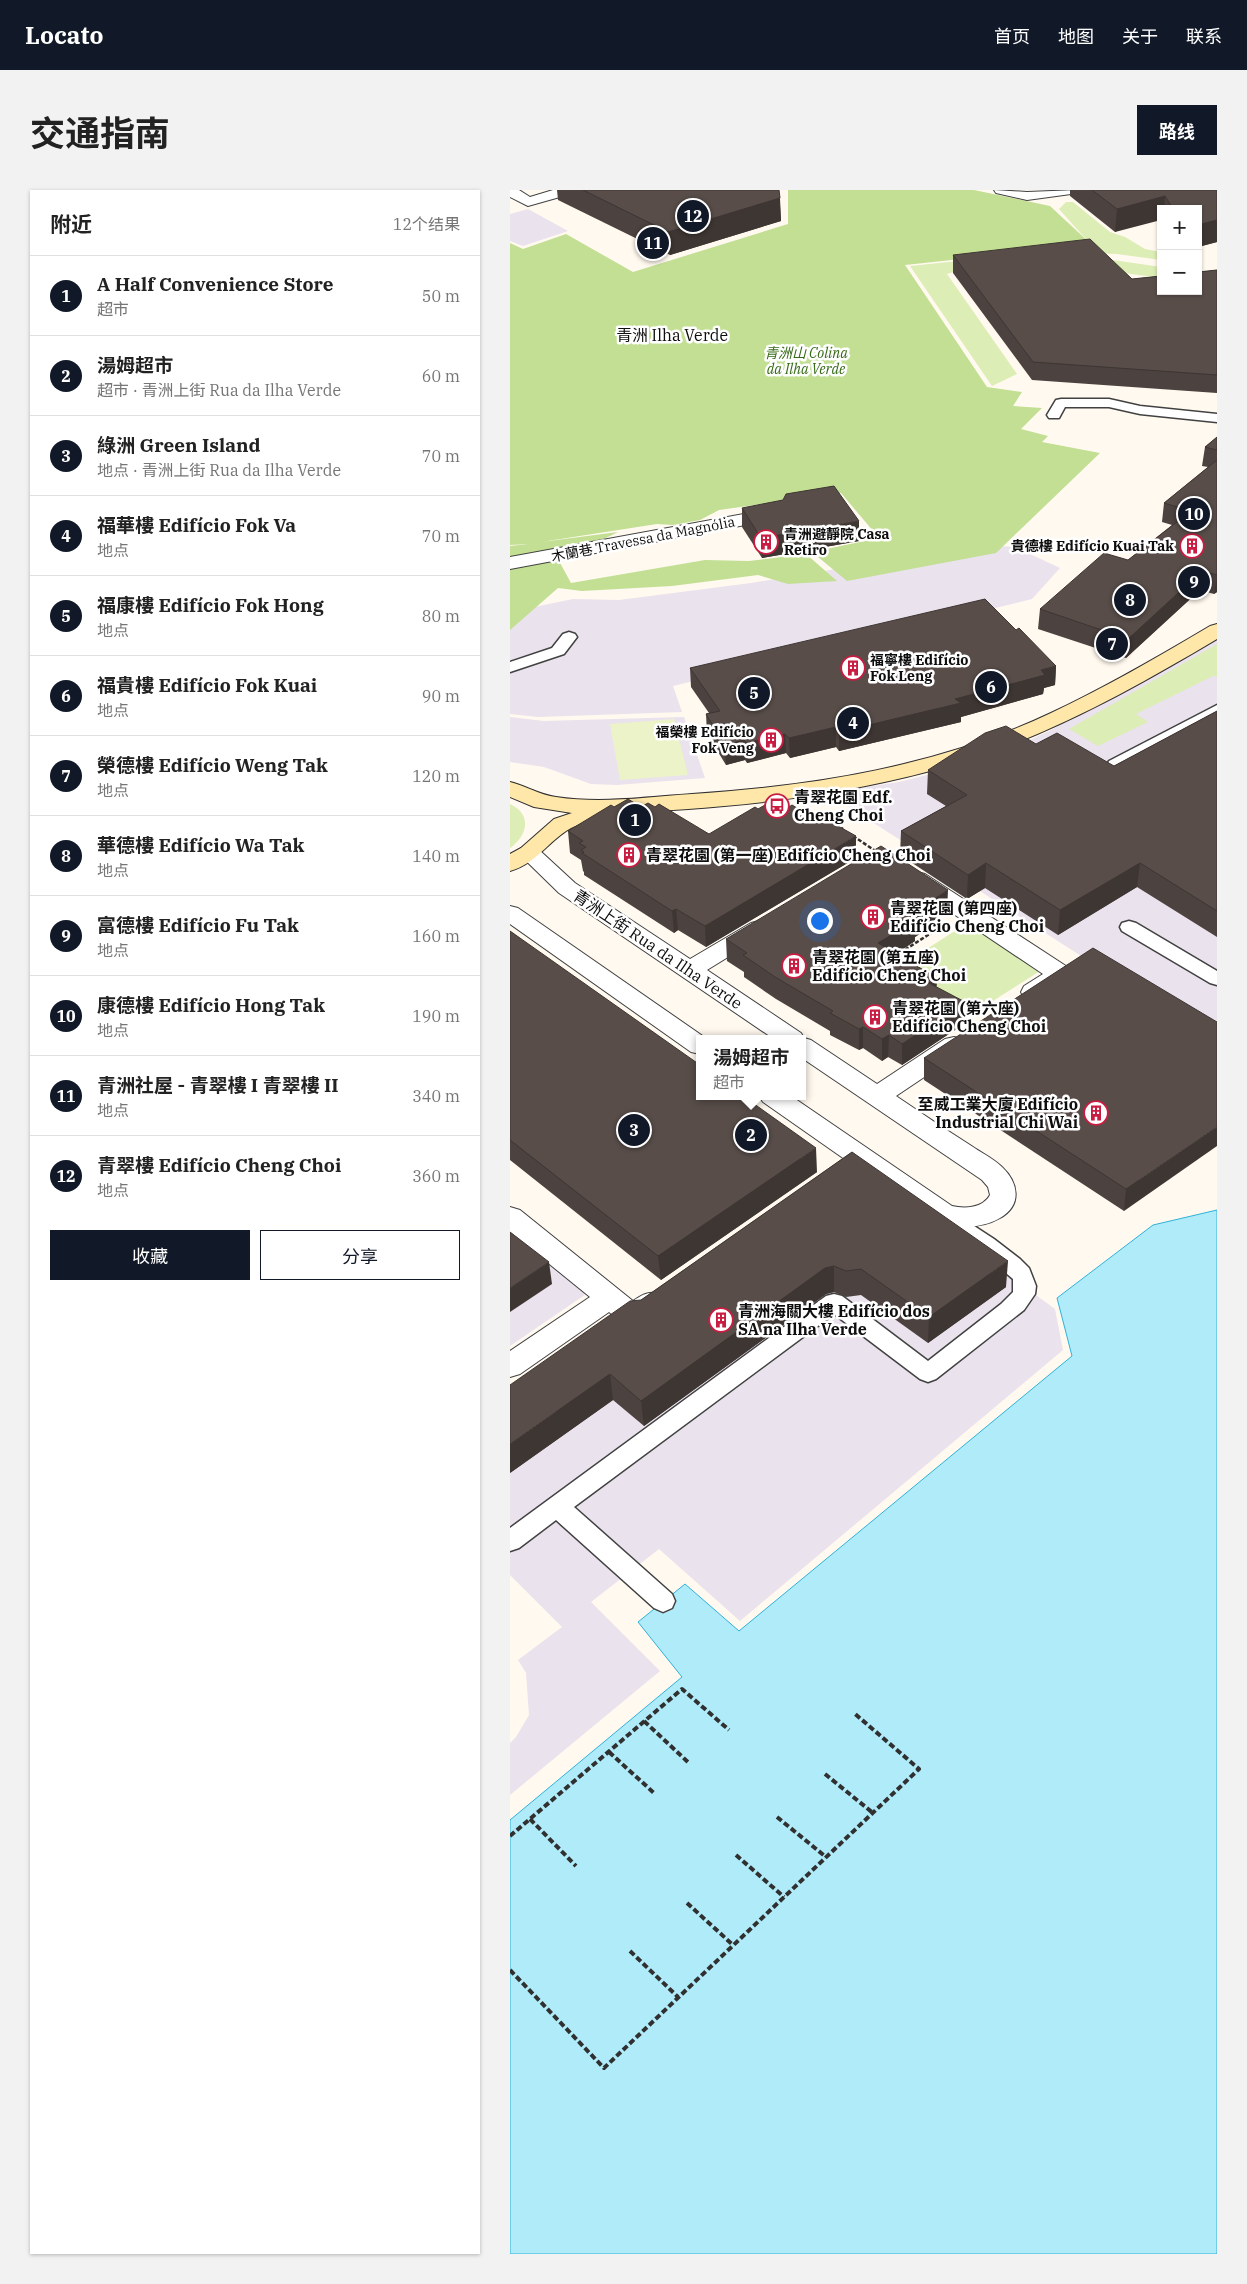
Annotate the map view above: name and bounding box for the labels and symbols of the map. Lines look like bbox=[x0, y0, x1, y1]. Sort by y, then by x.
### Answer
pin: 12 bbox=[677, 197, 709, 235]
pin: 11 bbox=[637, 224, 669, 262]
district label: 青洲 Ilha Verde bbox=[616, 325, 728, 345]
park label: 青洲山 Colina da Ilha Verde bbox=[764, 344, 848, 378]
pin: 10 bbox=[1178, 495, 1210, 533]
street label: 木蘭巷 Travessa da Magnólia bbox=[549, 512, 737, 566]
place label: 青洲避靜院 Casa Retiro bbox=[784, 525, 890, 559]
building icon: 青洲避靜院 Casa Retiro bbox=[753, 529, 779, 555]
building icon: 貴德樓 Edifício Kuai Tak bbox=[1179, 533, 1205, 559]
place label: 貴德樓 Edifício Kuai Tak bbox=[1011, 537, 1174, 555]
pin: 9 bbox=[1178, 563, 1210, 601]
pin: 8 bbox=[1114, 581, 1146, 619]
pin: 7 bbox=[1096, 625, 1128, 663]
place label: 福寧樓 Edifício Fok Leng bbox=[870, 651, 969, 685]
building icon: 福寧樓 Edifício Fok Leng bbox=[840, 655, 866, 681]
pin: 6 bbox=[975, 668, 1007, 706]
pin: 5 bbox=[738, 674, 770, 712]
pin: 4 bbox=[837, 704, 869, 742]
place label: 福榮樓 Edifício Fok Veng bbox=[655, 723, 755, 757]
building icon: 福榮樓 Edifício Fok Veng bbox=[758, 727, 784, 753]
place label: 青翠花園 Edf. Cheng Choi bbox=[794, 787, 893, 825]
bus stop icon: 青翠花園 Edf. Cheng Choi bbox=[764, 793, 790, 819]
pin: 1 bbox=[619, 801, 651, 839]
building icon: 青翠花園 (第一座) Edifício Cheng Choi bbox=[616, 842, 642, 868]
place label: 青翠花園 (第一座) Edifício Cheng Choi bbox=[646, 845, 931, 865]
street label: 青洲上街 Rua da Ilha Verde bbox=[570, 885, 746, 1013]
place label: 青翠花園 (第四座) Edifício Cheng Choi bbox=[890, 898, 1044, 936]
building icon: 青翠花園 (第四座) Edifício Cheng Choi bbox=[860, 904, 886, 930]
your location bbox=[807, 908, 833, 934]
place label: 青翠花園 (第五座) Edifício Cheng Choi bbox=[812, 947, 966, 985]
building icon: 青翠花園 (第五座) Edifício Cheng Choi bbox=[781, 953, 807, 979]
place label: 青翠花園 (第六座) Edifício Cheng Choi bbox=[892, 998, 1046, 1036]
building icon: 青翠花園 (第六座) Edifício Cheng Choi bbox=[862, 1004, 888, 1030]
place label: 至威工業大廈 Edifício Industrial Chi Wai bbox=[917, 1094, 1078, 1132]
building icon: 至威工業大廈 Edifício Industrial Chi Wai bbox=[1083, 1100, 1109, 1126]
pin: 3 bbox=[618, 1111, 650, 1149]
pin: 2 bbox=[735, 1116, 767, 1154]
place label: 青洲海關大樓 Edifício dos SA na Ilha Verde bbox=[738, 1301, 930, 1339]
building icon: 青洲海關大樓 Edifício dos SA na Ilha Verde bbox=[708, 1307, 734, 1333]

